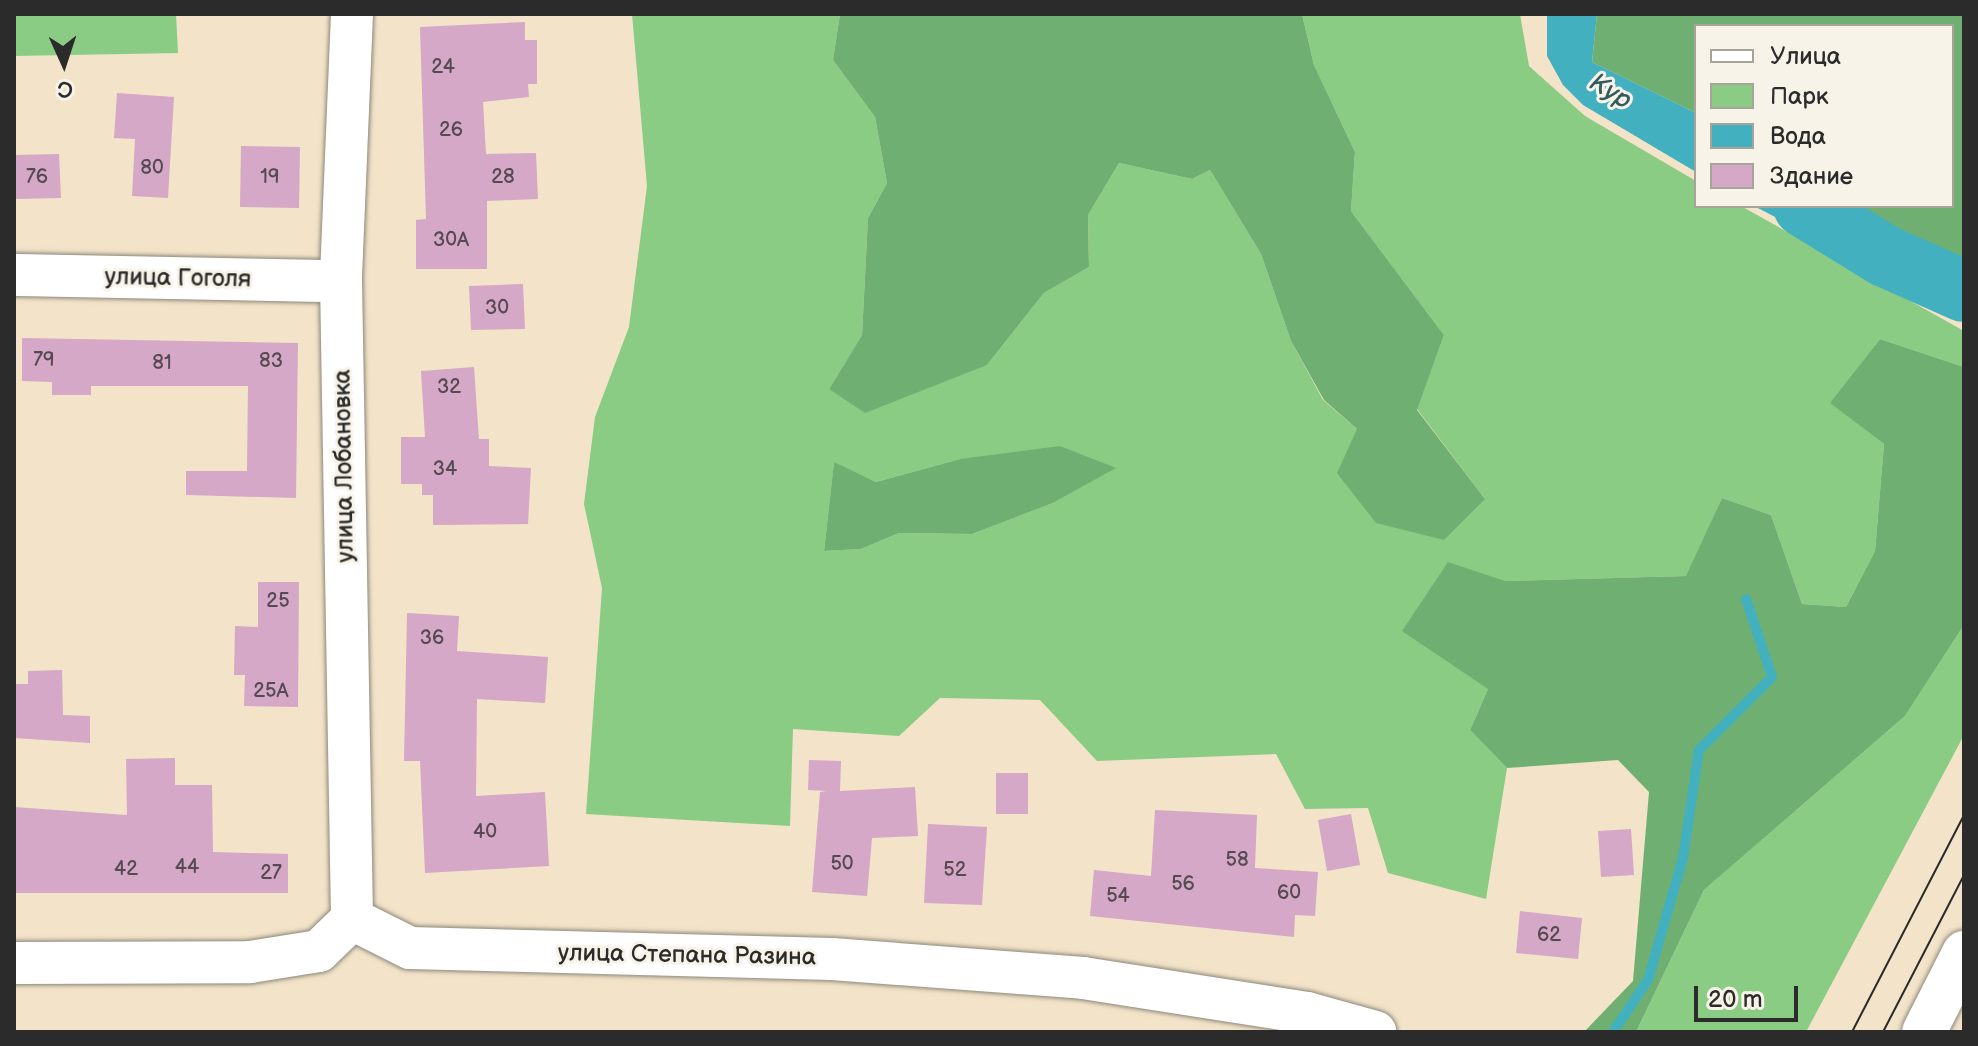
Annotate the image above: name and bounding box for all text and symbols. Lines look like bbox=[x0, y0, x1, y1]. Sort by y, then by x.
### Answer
north arrow bbox=[24, 24, 104, 104]
legend bbox=[1694, 24, 1954, 208]
text: Улица bbox=[1770, 42, 1841, 71]
house number: 24 bbox=[431, 55, 455, 79]
water label: Кур bbox=[1583, 67, 1637, 117]
text: С bbox=[57, 75, 74, 102]
text: Парк bbox=[1770, 82, 1828, 111]
house number: 26 bbox=[439, 118, 463, 142]
text: Вода bbox=[1770, 122, 1826, 151]
house number: 80 bbox=[140, 156, 164, 180]
text: Здание bbox=[1770, 162, 1853, 191]
house number: 76 bbox=[26, 165, 48, 189]
house number: 19 bbox=[260, 165, 280, 189]
house number: 28 bbox=[491, 165, 515, 189]
house number: 30А bbox=[433, 228, 469, 252]
street label: улица Гоголя bbox=[104, 262, 252, 294]
house number: 30 bbox=[485, 296, 509, 320]
house number: 79 bbox=[33, 348, 55, 372]
house number: 83 bbox=[259, 349, 283, 373]
house number: 81 bbox=[152, 351, 172, 375]
street label: улица Лобановка bbox=[328, 369, 360, 563]
house number: 32 bbox=[437, 375, 461, 399]
house number: 34 bbox=[433, 457, 457, 481]
house number: 25 bbox=[266, 589, 290, 613]
house number: 36 bbox=[420, 626, 444, 650]
house number: 25А bbox=[253, 679, 289, 703]
house number: 40 bbox=[473, 820, 497, 844]
house number: 58 bbox=[1225, 848, 1249, 872]
house number: 50 bbox=[830, 852, 854, 876]
house number: 44 bbox=[175, 855, 199, 879]
house number: 42 bbox=[114, 857, 138, 881]
house number: 52 bbox=[943, 858, 967, 882]
house number: 27 bbox=[260, 861, 282, 885]
house number: 56 bbox=[1171, 872, 1195, 896]
house number: 60 bbox=[1277, 881, 1301, 905]
house number: 54 bbox=[1106, 884, 1130, 908]
house number: 62 bbox=[1537, 923, 1561, 947]
street label: улица Степана Разина bbox=[558, 938, 816, 972]
scale bar bbox=[1698, 970, 1802, 1020]
text: 20 m bbox=[1708, 985, 1763, 1014]

